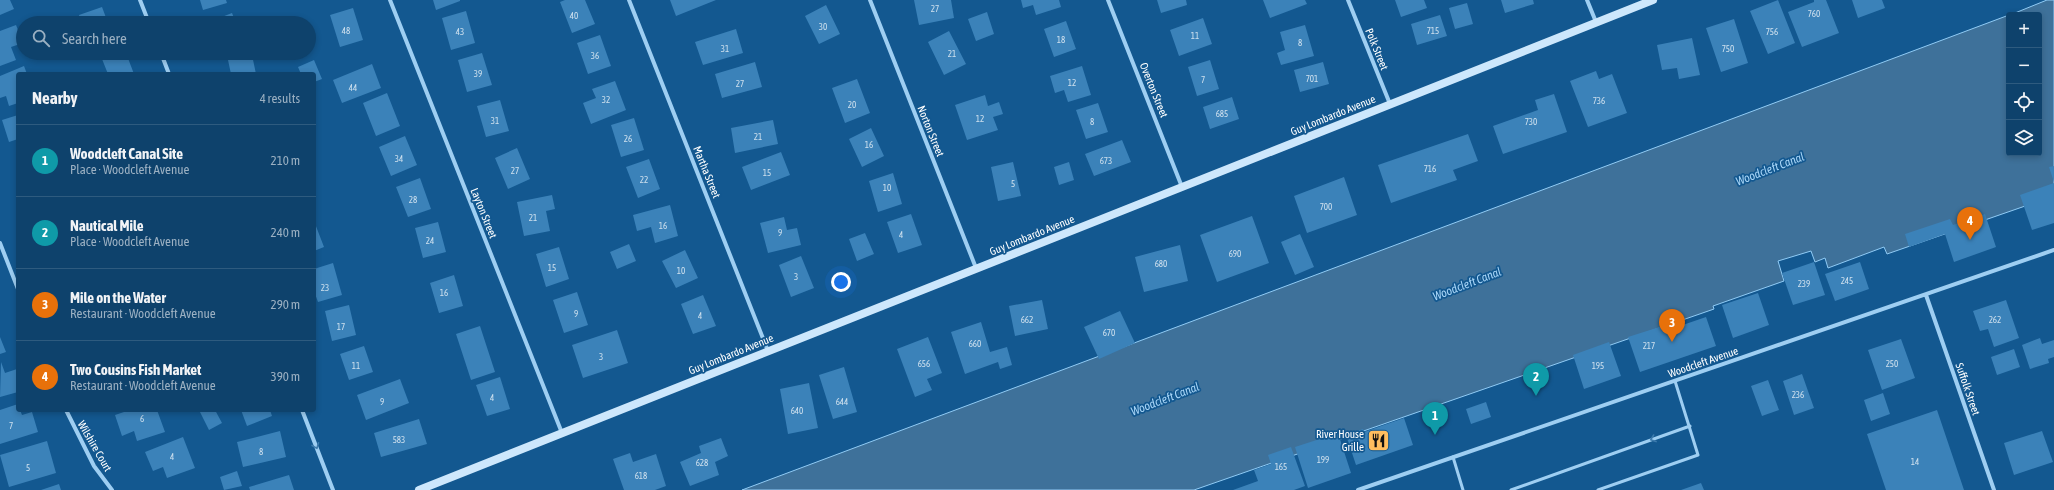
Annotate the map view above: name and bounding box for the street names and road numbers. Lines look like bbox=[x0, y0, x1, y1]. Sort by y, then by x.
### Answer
street label: Polk Street bbox=[1363, 26, 1391, 72]
street label: Overton Street bbox=[1138, 61, 1170, 119]
street label: Guy Lombardo Avenue bbox=[1289, 92, 1377, 138]
street label: Norton Street bbox=[915, 104, 947, 158]
street label: Martha Street bbox=[691, 144, 723, 200]
street label: Layton Street bbox=[468, 186, 500, 240]
street label: Guy Lombardo Avenue bbox=[988, 212, 1076, 258]
street label: Guy Lombardo Avenue bbox=[687, 331, 775, 377]
street label: Woodcleft Avenue bbox=[1666, 344, 1740, 380]
street label: Suffolk Street bbox=[1953, 361, 1983, 417]
street label: Wilshire Court bbox=[76, 418, 114, 474]

